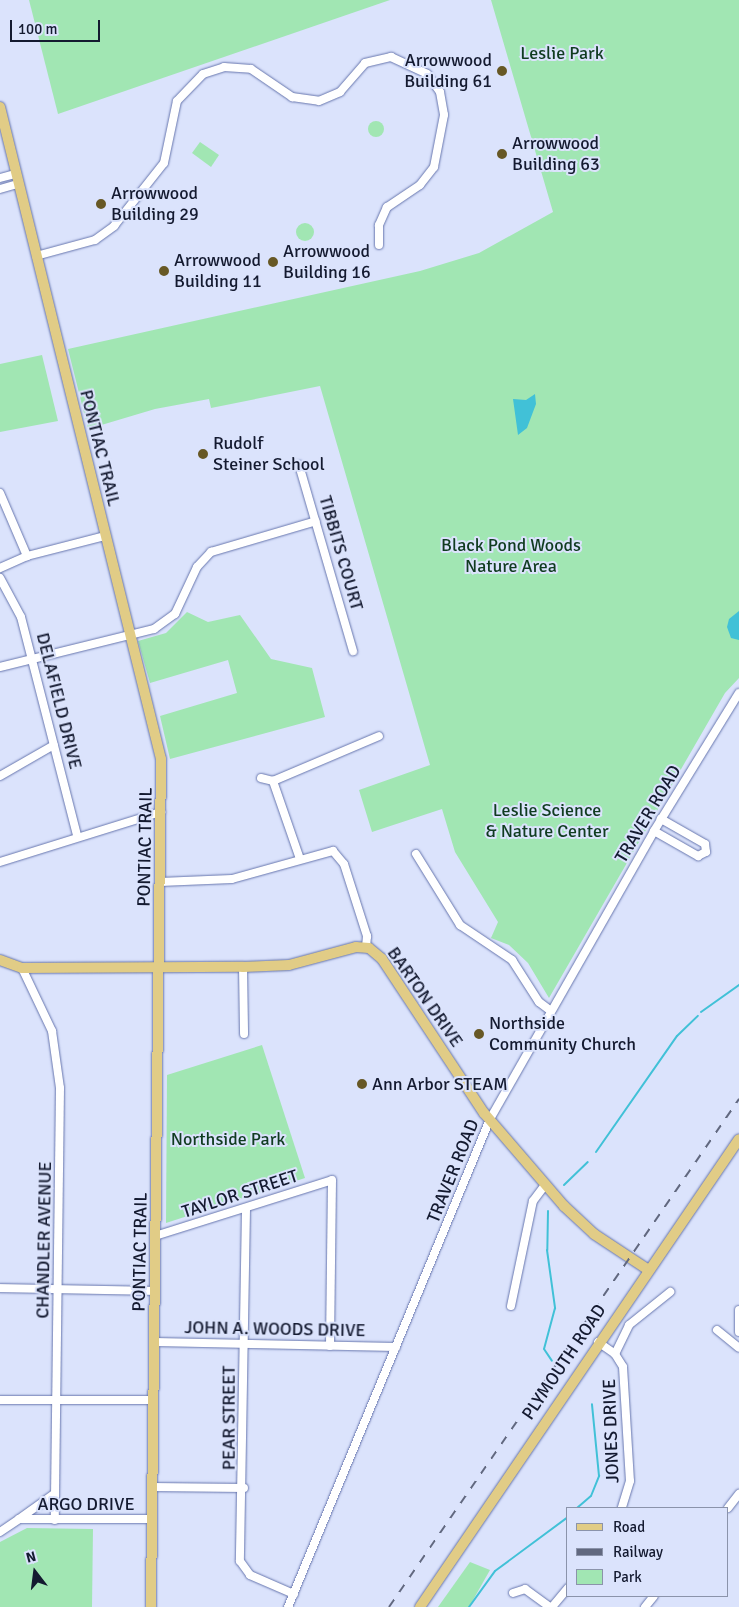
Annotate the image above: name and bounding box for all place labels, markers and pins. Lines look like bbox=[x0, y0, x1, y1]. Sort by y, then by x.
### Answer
place label: Arrowwood Building 61 bbox=[404, 50, 492, 92]
marker: Arrowwood Building 61 bbox=[496, 65, 508, 77]
place label: Arrowwood Building 63 bbox=[512, 133, 600, 176]
marker: Arrowwood Building 63 bbox=[496, 148, 508, 160]
place label: Arrowwood Building 29 bbox=[111, 183, 199, 225]
marker: Arrowwood Building 29 bbox=[95, 198, 107, 210]
place label: Arrowwood Building 16 bbox=[283, 241, 371, 284]
place label: Arrowwood Building 11 bbox=[174, 250, 262, 292]
marker: Arrowwood Building 16 bbox=[267, 256, 279, 268]
marker: Arrowwood Building 11 bbox=[158, 265, 170, 277]
place label: Rudolf Steiner School bbox=[213, 433, 325, 476]
marker: Rudolf Steiner School bbox=[197, 448, 209, 460]
place label: Northside Community Church bbox=[489, 1013, 636, 1056]
marker: Northside Community Church bbox=[473, 1028, 485, 1040]
place label: Ann Arbor STEAM bbox=[372, 1073, 508, 1095]
marker: Ann Arbor STEAM bbox=[356, 1078, 368, 1090]

